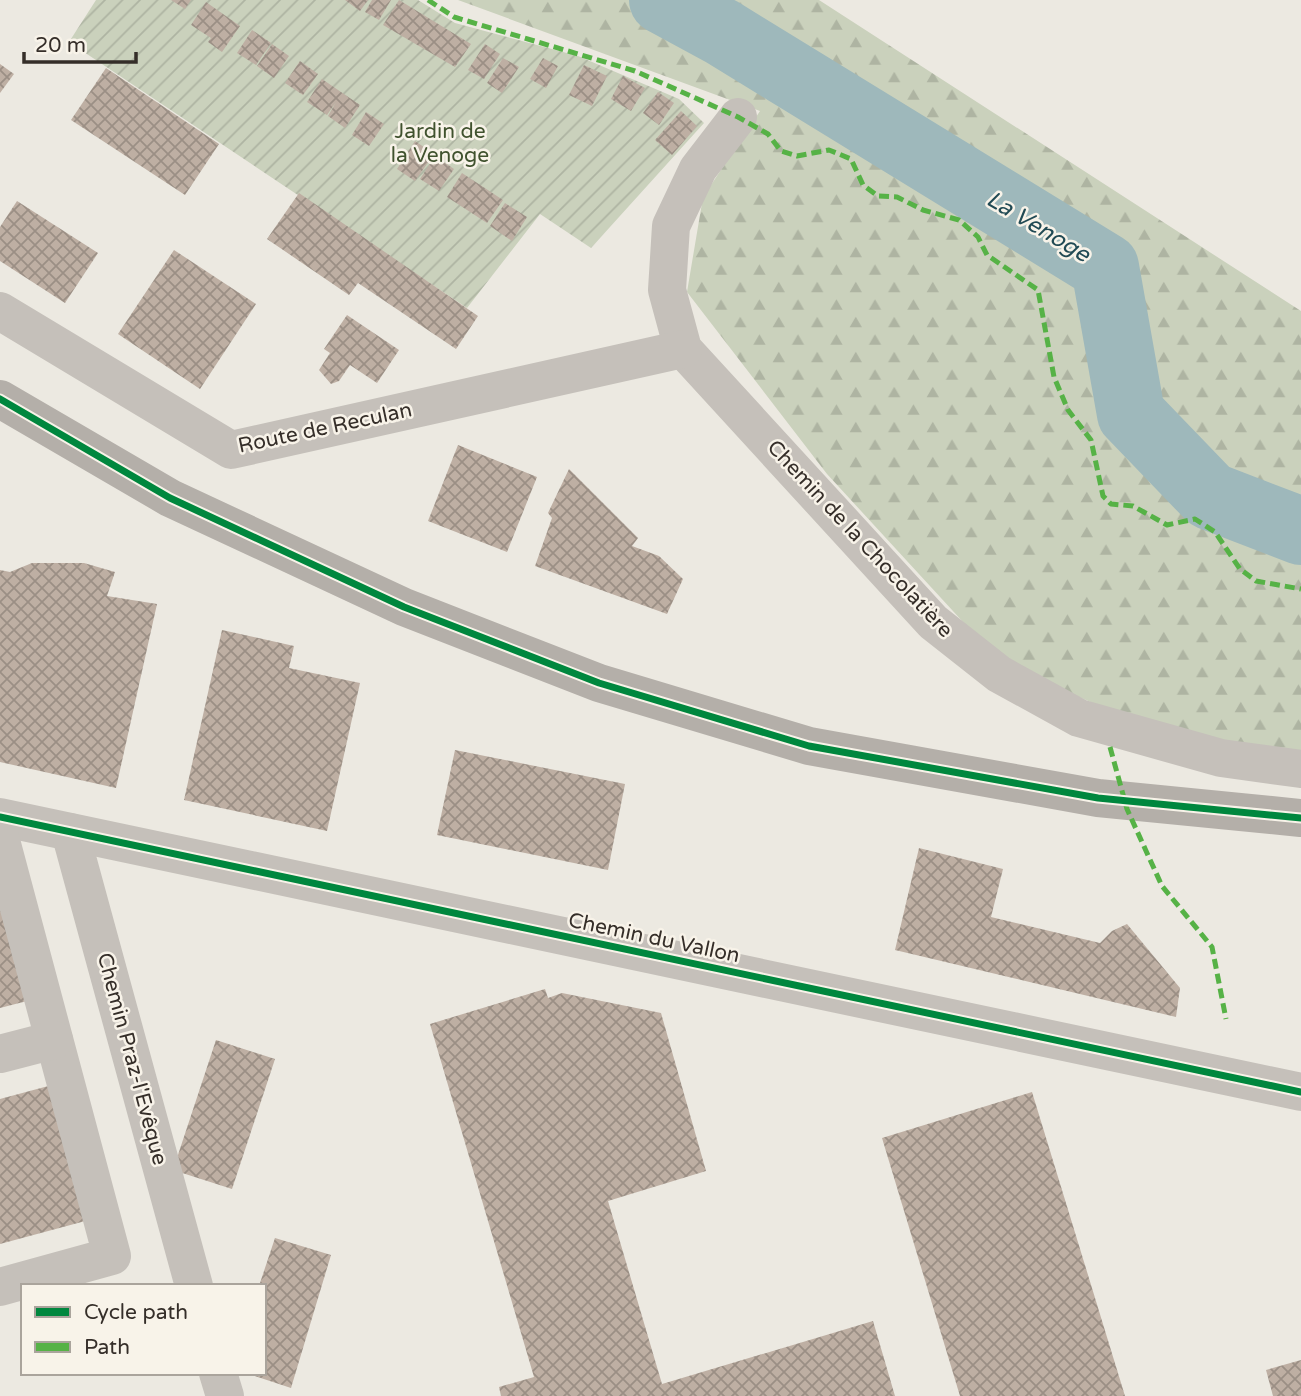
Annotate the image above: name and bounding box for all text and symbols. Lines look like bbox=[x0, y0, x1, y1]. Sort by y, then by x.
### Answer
scale bar bbox=[24, 21, 136, 65]
text: 20 m bbox=[35, 33, 86, 58]
park label: Jardin de la Venoge bbox=[391, 119, 489, 168]
water label: La Venoge bbox=[981, 185, 1096, 270]
street label: Route de Reculan bbox=[236, 397, 414, 459]
street label: Chemin de la Chocolatière bbox=[762, 435, 958, 643]
street label: Chemin du Vallon bbox=[566, 908, 742, 968]
street label: Chemin Praz-l'Evêque bbox=[92, 950, 172, 1168]
legend bbox=[21, 1284, 266, 1375]
text: Cycle path bbox=[84, 1300, 188, 1325]
text: Path bbox=[84, 1335, 130, 1360]

